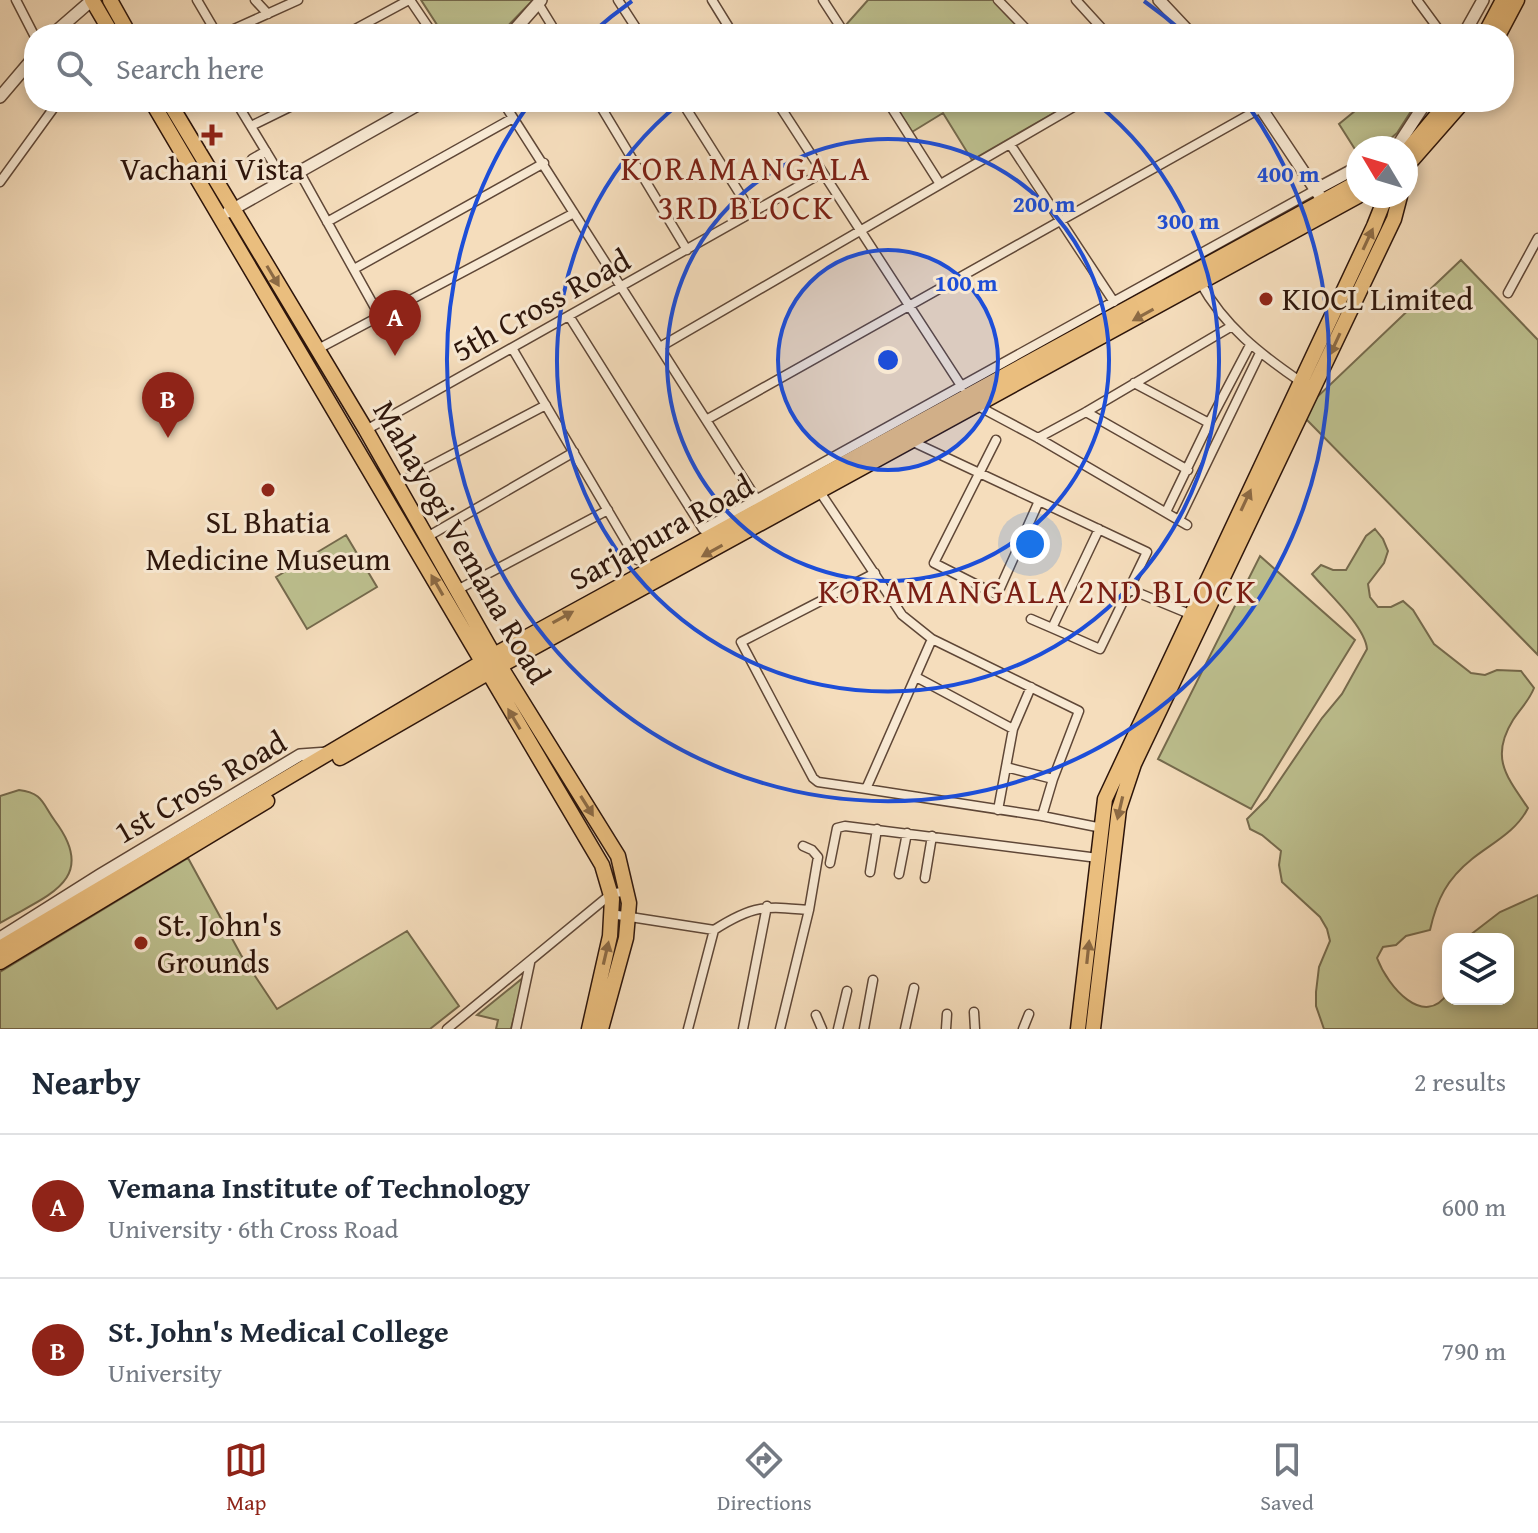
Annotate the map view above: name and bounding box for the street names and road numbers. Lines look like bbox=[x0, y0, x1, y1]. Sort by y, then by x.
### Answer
street label: 5th Cross Road bbox=[443, 236, 639, 373]
street label: Mahayogi Vemana Road bbox=[362, 391, 563, 692]
street label: Sarjapura Road bbox=[560, 462, 761, 602]
street label: 1st Cross Road bbox=[105, 718, 295, 855]

